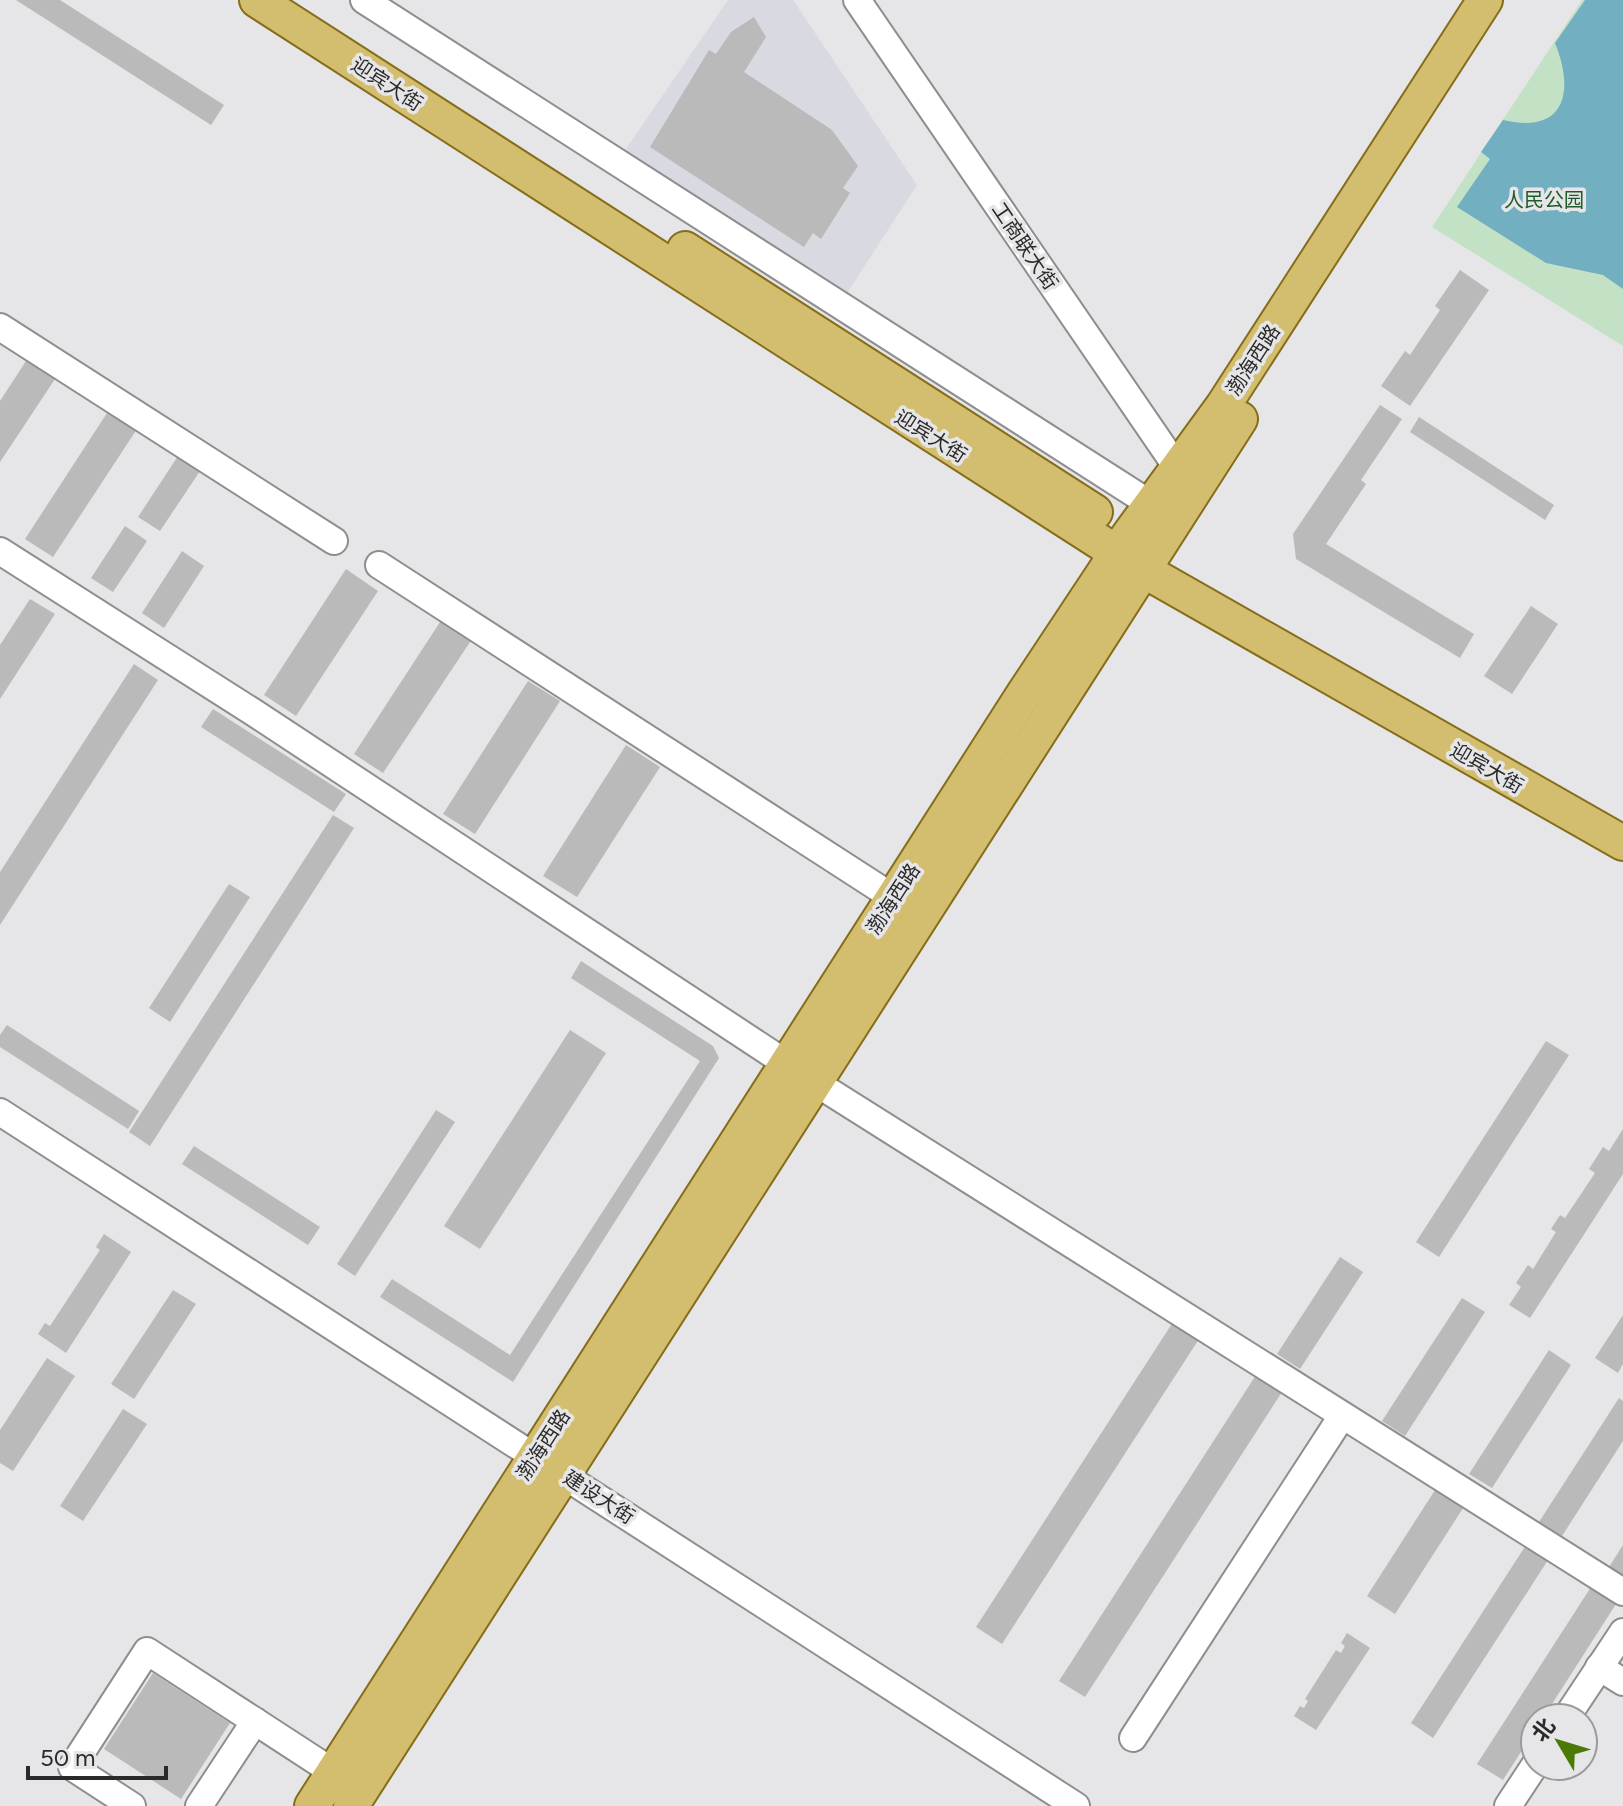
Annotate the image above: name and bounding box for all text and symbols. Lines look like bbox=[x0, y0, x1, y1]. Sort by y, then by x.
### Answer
street label: 迎宾大街 bbox=[347, 52, 427, 116]
park label: 人民公园 bbox=[1504, 188, 1584, 212]
street label: 工商联大街 bbox=[987, 198, 1063, 294]
street label: 渤海西路 bbox=[1221, 320, 1285, 400]
street label: 迎宾大街 bbox=[891, 405, 971, 467]
street label: 迎宾大街 bbox=[1446, 738, 1528, 798]
street label: 渤海西路 bbox=[861, 859, 925, 939]
street label: 渤海西路 bbox=[511, 1405, 575, 1485]
street label: 建设大街 bbox=[559, 1465, 639, 1529]
north arrow bbox=[1519, 1702, 1599, 1782]
text: 北 bbox=[1526, 1713, 1561, 1747]
scale bar bbox=[28, 1730, 166, 1780]
text: 50 m bbox=[40, 1743, 96, 1772]

